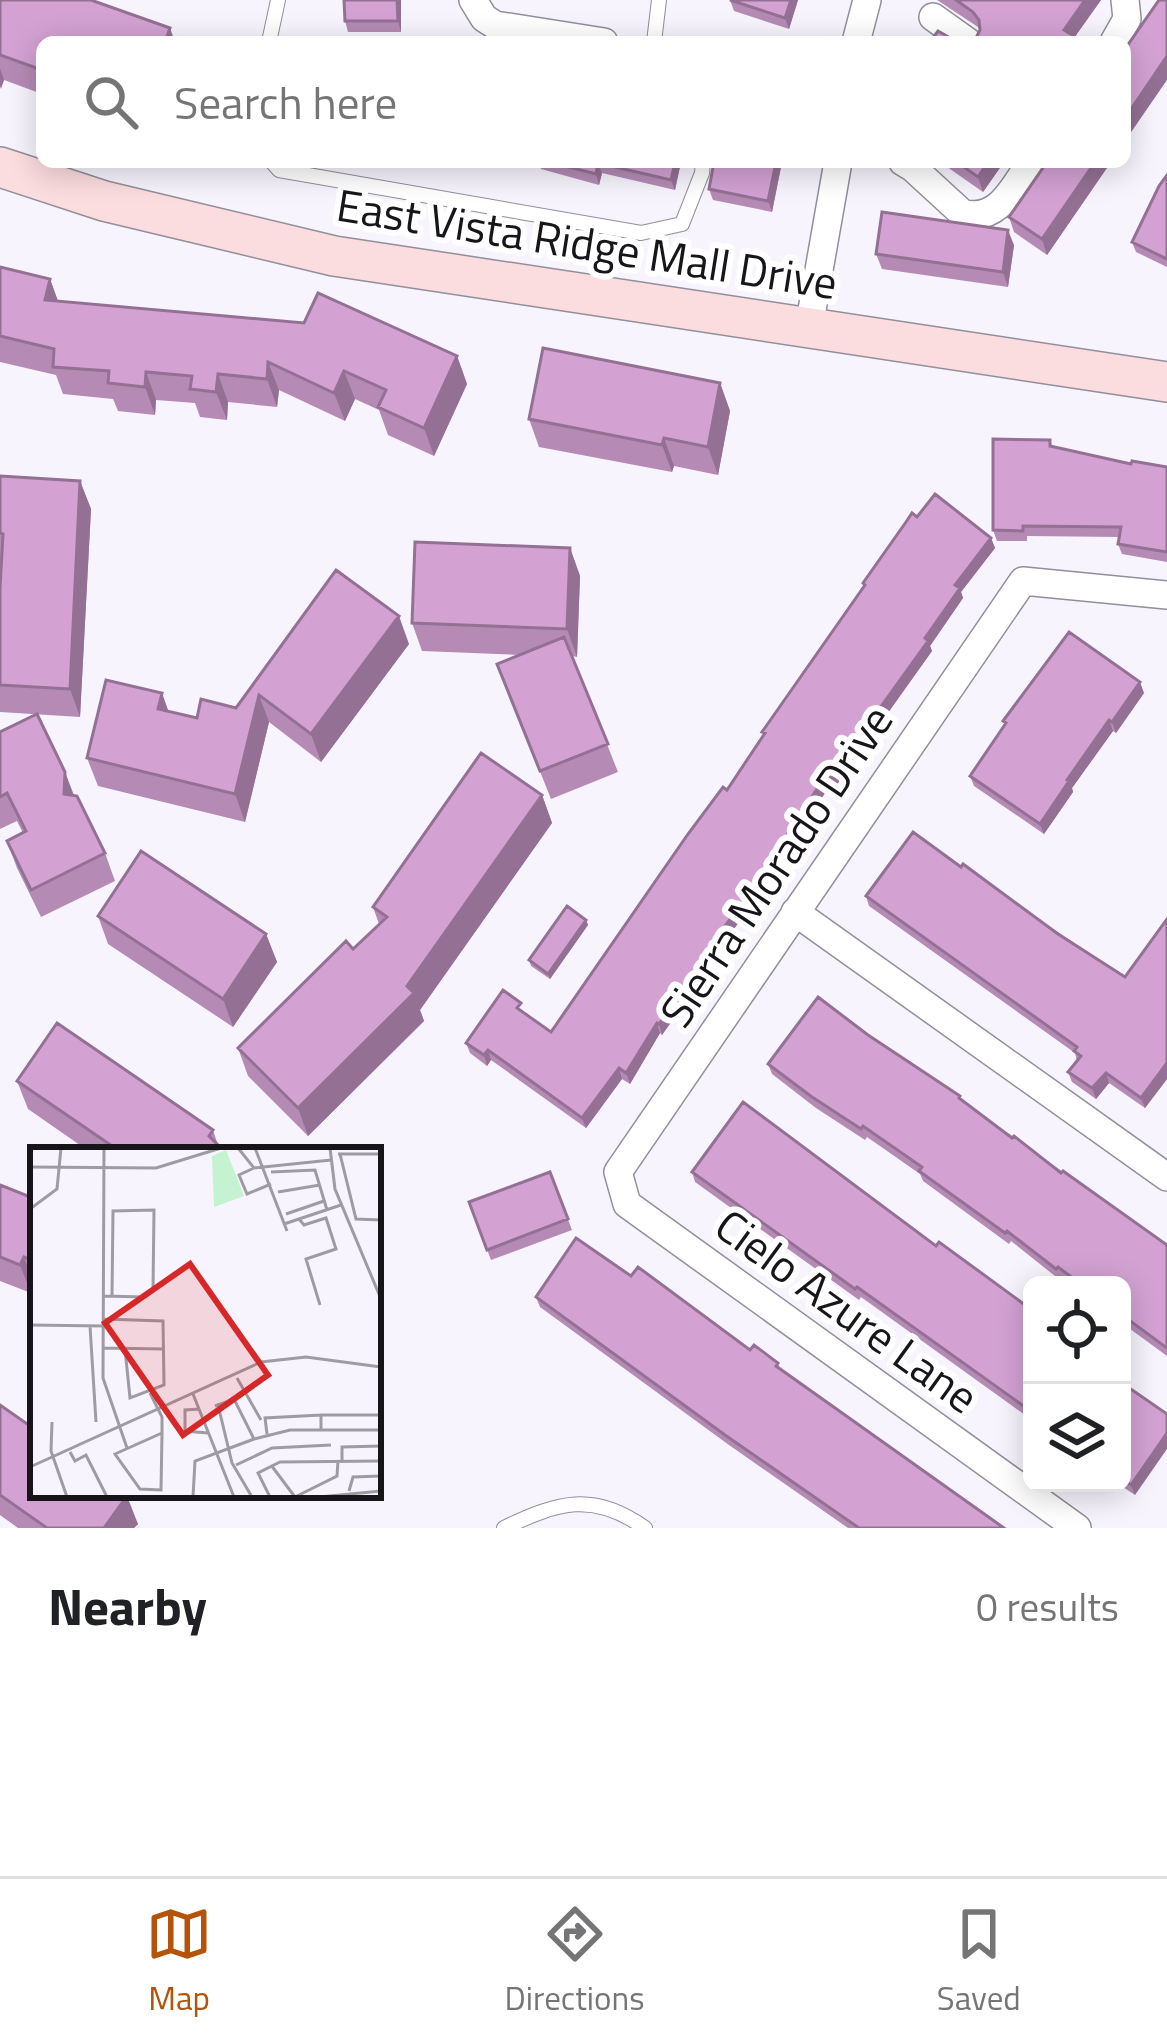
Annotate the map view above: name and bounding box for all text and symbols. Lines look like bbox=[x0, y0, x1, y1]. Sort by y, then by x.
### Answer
search box bbox=[36, 36, 1131, 168]
text: Search here bbox=[174, 68, 397, 136]
icon: search bbox=[78, 69, 144, 135]
street label: East Vista Ridge Mall Drive bbox=[332, 170, 842, 316]
street label: Sierra Morado Drive bbox=[642, 691, 908, 1040]
inset map bbox=[30, 1147, 381, 1498]
street label: Cielo Azure Lane bbox=[702, 1191, 993, 1429]
map controls bbox=[1023, 1276, 1131, 1492]
button: locate bbox=[1023, 1276, 1131, 1384]
button: layers bbox=[1023, 1384, 1131, 1492]
text: Nearby bbox=[48, 1567, 207, 1645]
text: 0 results bbox=[976, 1577, 1119, 1636]
tab: Map bbox=[146, 1901, 212, 2023]
tab: Directions bbox=[505, 1901, 644, 2023]
tab: Saved bbox=[937, 1901, 1021, 2023]

